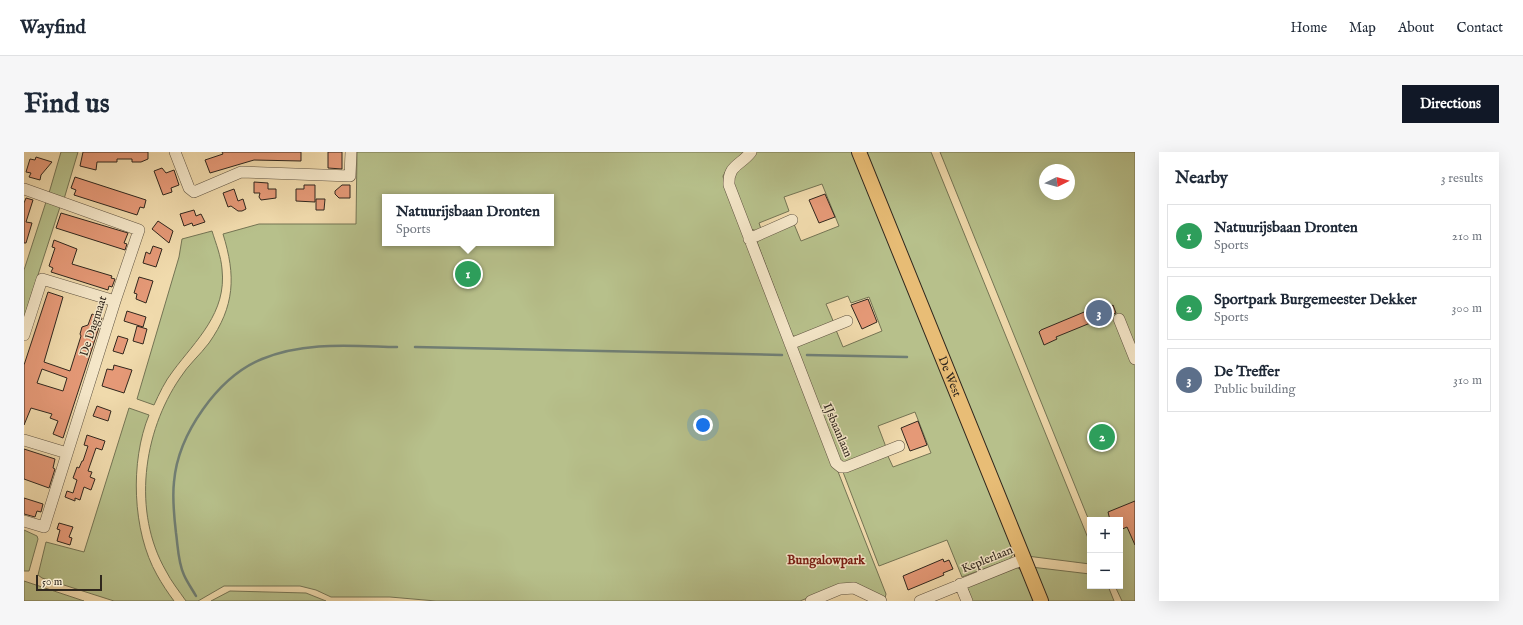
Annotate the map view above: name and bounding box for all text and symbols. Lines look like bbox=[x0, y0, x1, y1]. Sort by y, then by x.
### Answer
text: Wayfind bbox=[20, 16, 86, 40]
text: Home bbox=[1291, 19, 1327, 37]
text: Map bbox=[1349, 19, 1376, 37]
text: About bbox=[1398, 19, 1434, 37]
text: Contact bbox=[1456, 19, 1503, 37]
button: Directions bbox=[1402, 85, 1499, 123]
text: Find us bbox=[24, 87, 110, 122]
north arrow bbox=[1039, 164, 1075, 200]
text: Nearby bbox=[1175, 168, 1228, 189]
text: 3 results bbox=[1441, 170, 1483, 187]
popup bbox=[382, 194, 554, 246]
text: Natuurijsbaan Dronten bbox=[396, 202, 540, 221]
text: Natuurijsbaan Dronten bbox=[1214, 218, 1358, 237]
text: Sports bbox=[396, 221, 431, 238]
text: 1 bbox=[1187, 228, 1191, 245]
text: 210 m bbox=[1452, 228, 1482, 245]
text: Sports bbox=[1214, 237, 1249, 254]
pin: 1 bbox=[455, 259, 481, 289]
text: Sportpark Burgemeester Dekker bbox=[1214, 290, 1417, 309]
street label: De Dagmaat bbox=[77, 294, 110, 358]
pin: 3 bbox=[1086, 298, 1112, 328]
text: 2 bbox=[1186, 300, 1192, 317]
text: 300 m bbox=[1451, 300, 1482, 317]
text: Sports bbox=[1214, 309, 1249, 326]
street label: De West bbox=[935, 354, 964, 399]
text: De Treffer bbox=[1214, 362, 1280, 381]
text: 3 bbox=[1187, 372, 1191, 389]
text: 310 m bbox=[1453, 372, 1482, 389]
text: Public building bbox=[1214, 381, 1296, 398]
street label: IJsbaanlaan bbox=[819, 401, 856, 460]
your location bbox=[693, 415, 713, 435]
pin: 2 bbox=[1089, 422, 1115, 452]
map controls bbox=[1087, 517, 1123, 589]
button: + bbox=[1087, 517, 1123, 553]
street label: Keplerlaan bbox=[959, 542, 1016, 577]
district label: Bungalowpark bbox=[787, 552, 866, 569]
button: − bbox=[1087, 553, 1123, 589]
scale bar bbox=[36, 573, 102, 592]
text: 50 m bbox=[42, 575, 62, 589]

